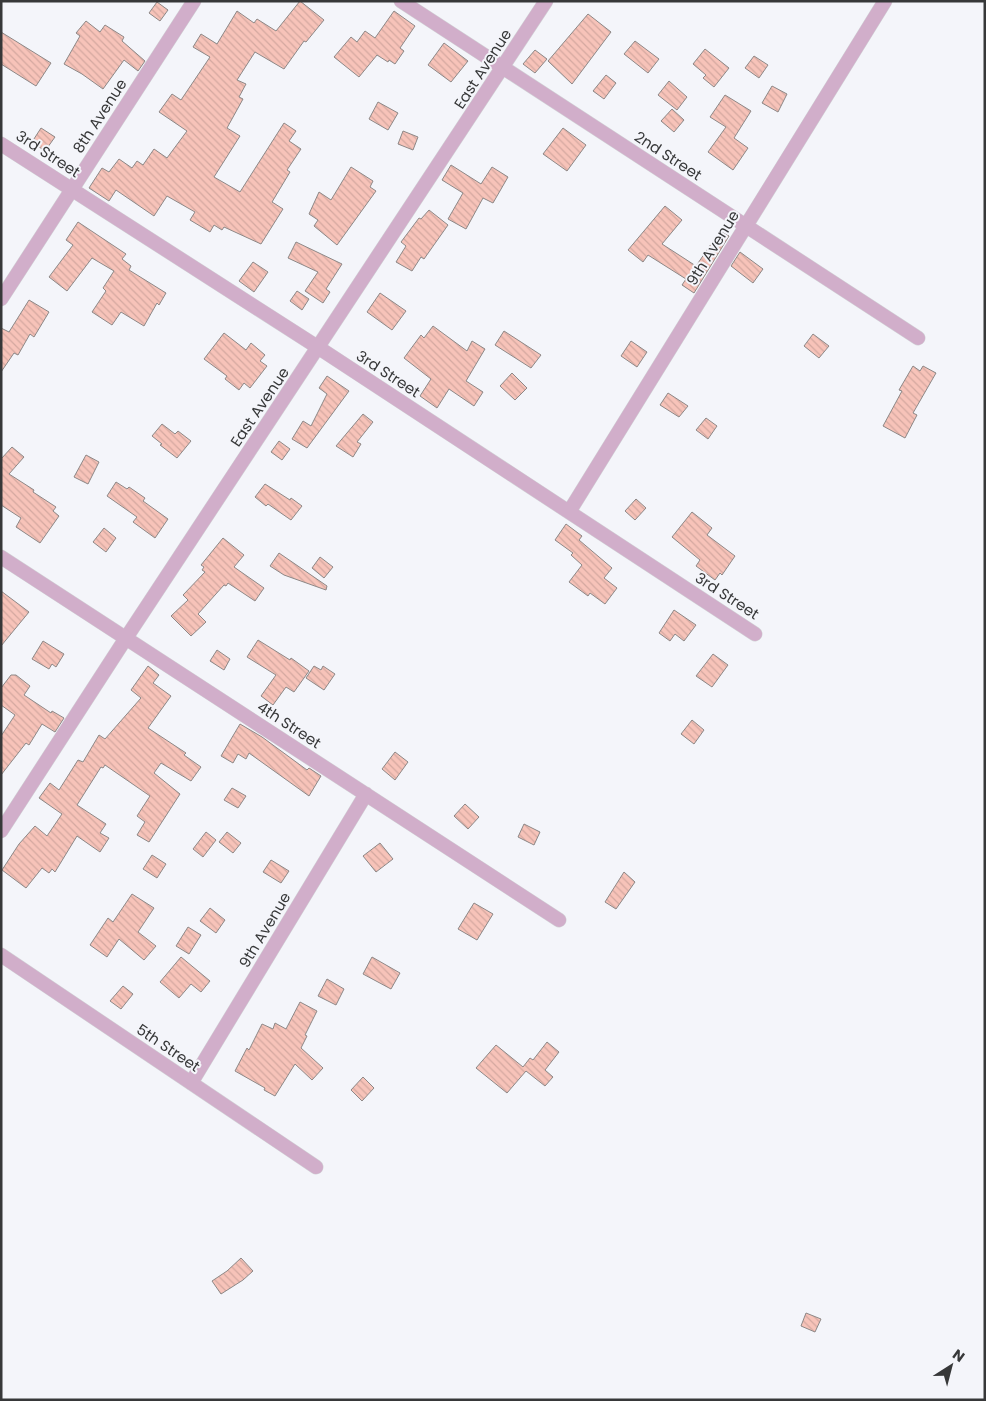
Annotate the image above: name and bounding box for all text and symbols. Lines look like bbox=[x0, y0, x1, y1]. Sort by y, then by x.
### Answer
street label: East Avenue bbox=[449, 25, 516, 113]
street label: 8th Avenue bbox=[68, 74, 131, 157]
street label: 3rd Street bbox=[12, 125, 84, 182]
street label: 2nd Street bbox=[631, 126, 706, 185]
street label: 9th Avenue bbox=[681, 206, 744, 289]
street label: 3rd Street bbox=[352, 345, 424, 402]
street label: East Avenue bbox=[225, 363, 294, 451]
street label: 3rd Street bbox=[691, 567, 763, 624]
street label: 4th Street bbox=[253, 696, 325, 753]
street label: 9th Avenue bbox=[234, 888, 295, 972]
street label: 5th Street bbox=[132, 1019, 204, 1077]
north arrow bbox=[926, 1341, 976, 1391]
text: N bbox=[949, 1344, 969, 1367]

